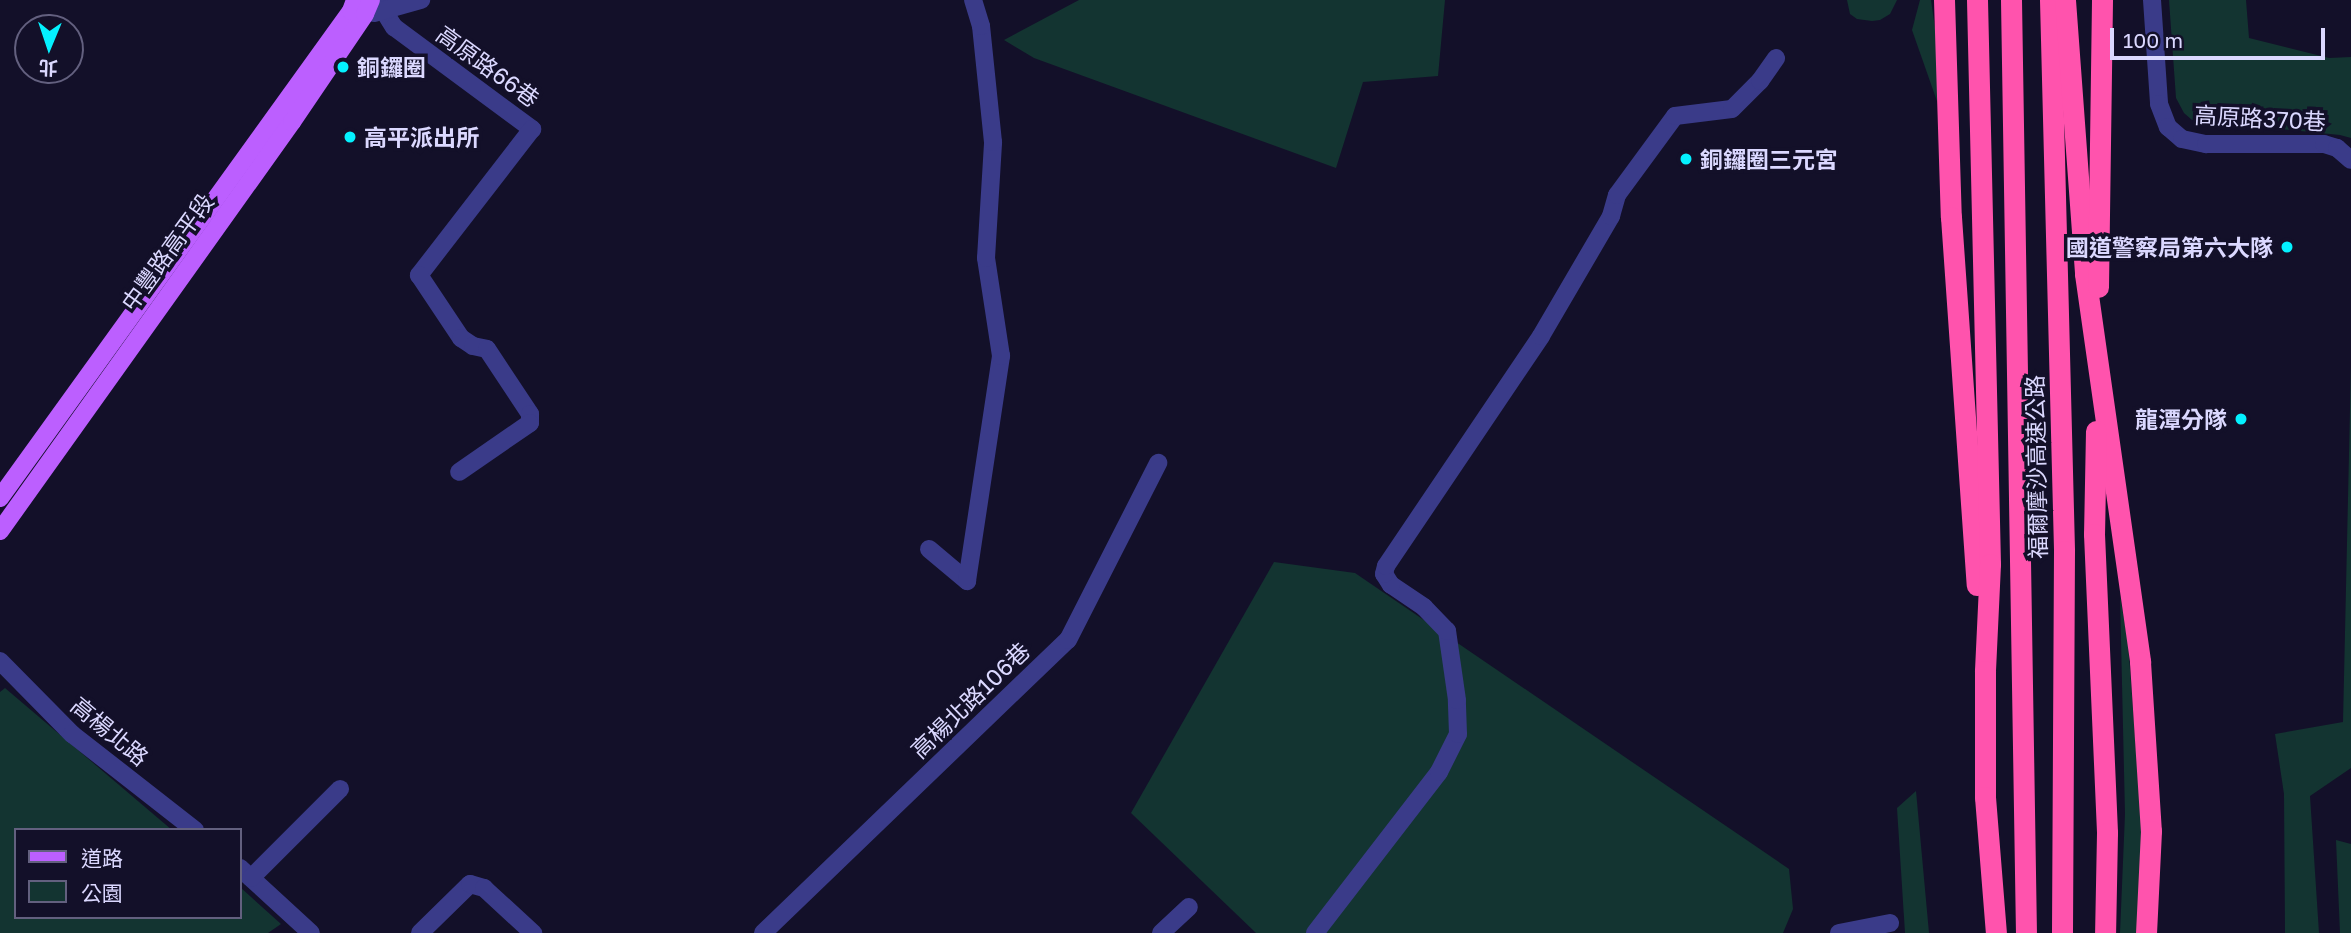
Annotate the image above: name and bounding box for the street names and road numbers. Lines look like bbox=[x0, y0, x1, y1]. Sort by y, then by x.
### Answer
street label: 高原路66巷 bbox=[431, 20, 545, 112]
street label: 高原路370巷 bbox=[2193, 101, 2327, 135]
street label: 中豐路高平段 bbox=[115, 188, 219, 316]
street label: 福爾摩沙高速公路 bbox=[2021, 375, 2051, 559]
street label: 高楊北路106巷 bbox=[905, 636, 1035, 764]
street label: 高楊北路 bbox=[66, 691, 154, 771]

